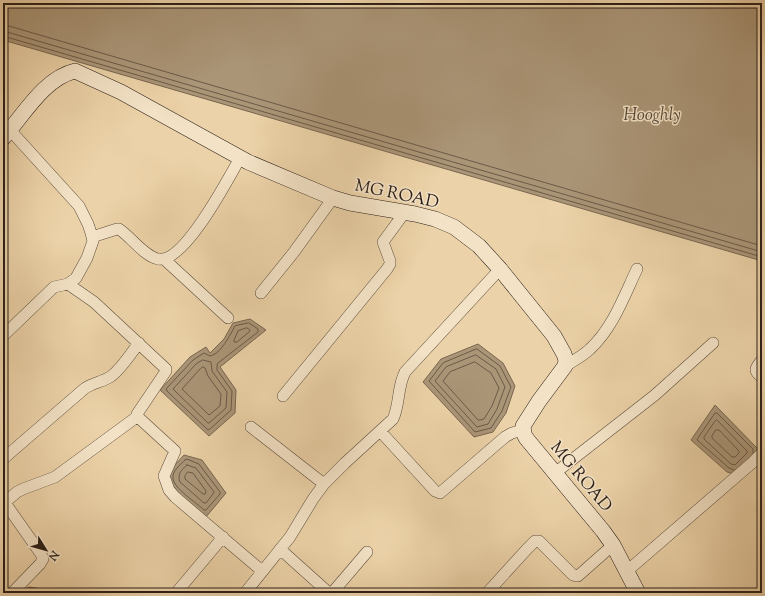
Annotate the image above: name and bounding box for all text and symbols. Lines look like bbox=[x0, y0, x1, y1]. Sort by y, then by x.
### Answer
water label: Hooghly bbox=[623, 103, 681, 129]
street label: MG ROAD bbox=[352, 174, 441, 216]
street label: MG ROAD bbox=[544, 437, 617, 518]
north arrow bbox=[26, 530, 66, 570]
text: N bbox=[44, 546, 63, 564]

